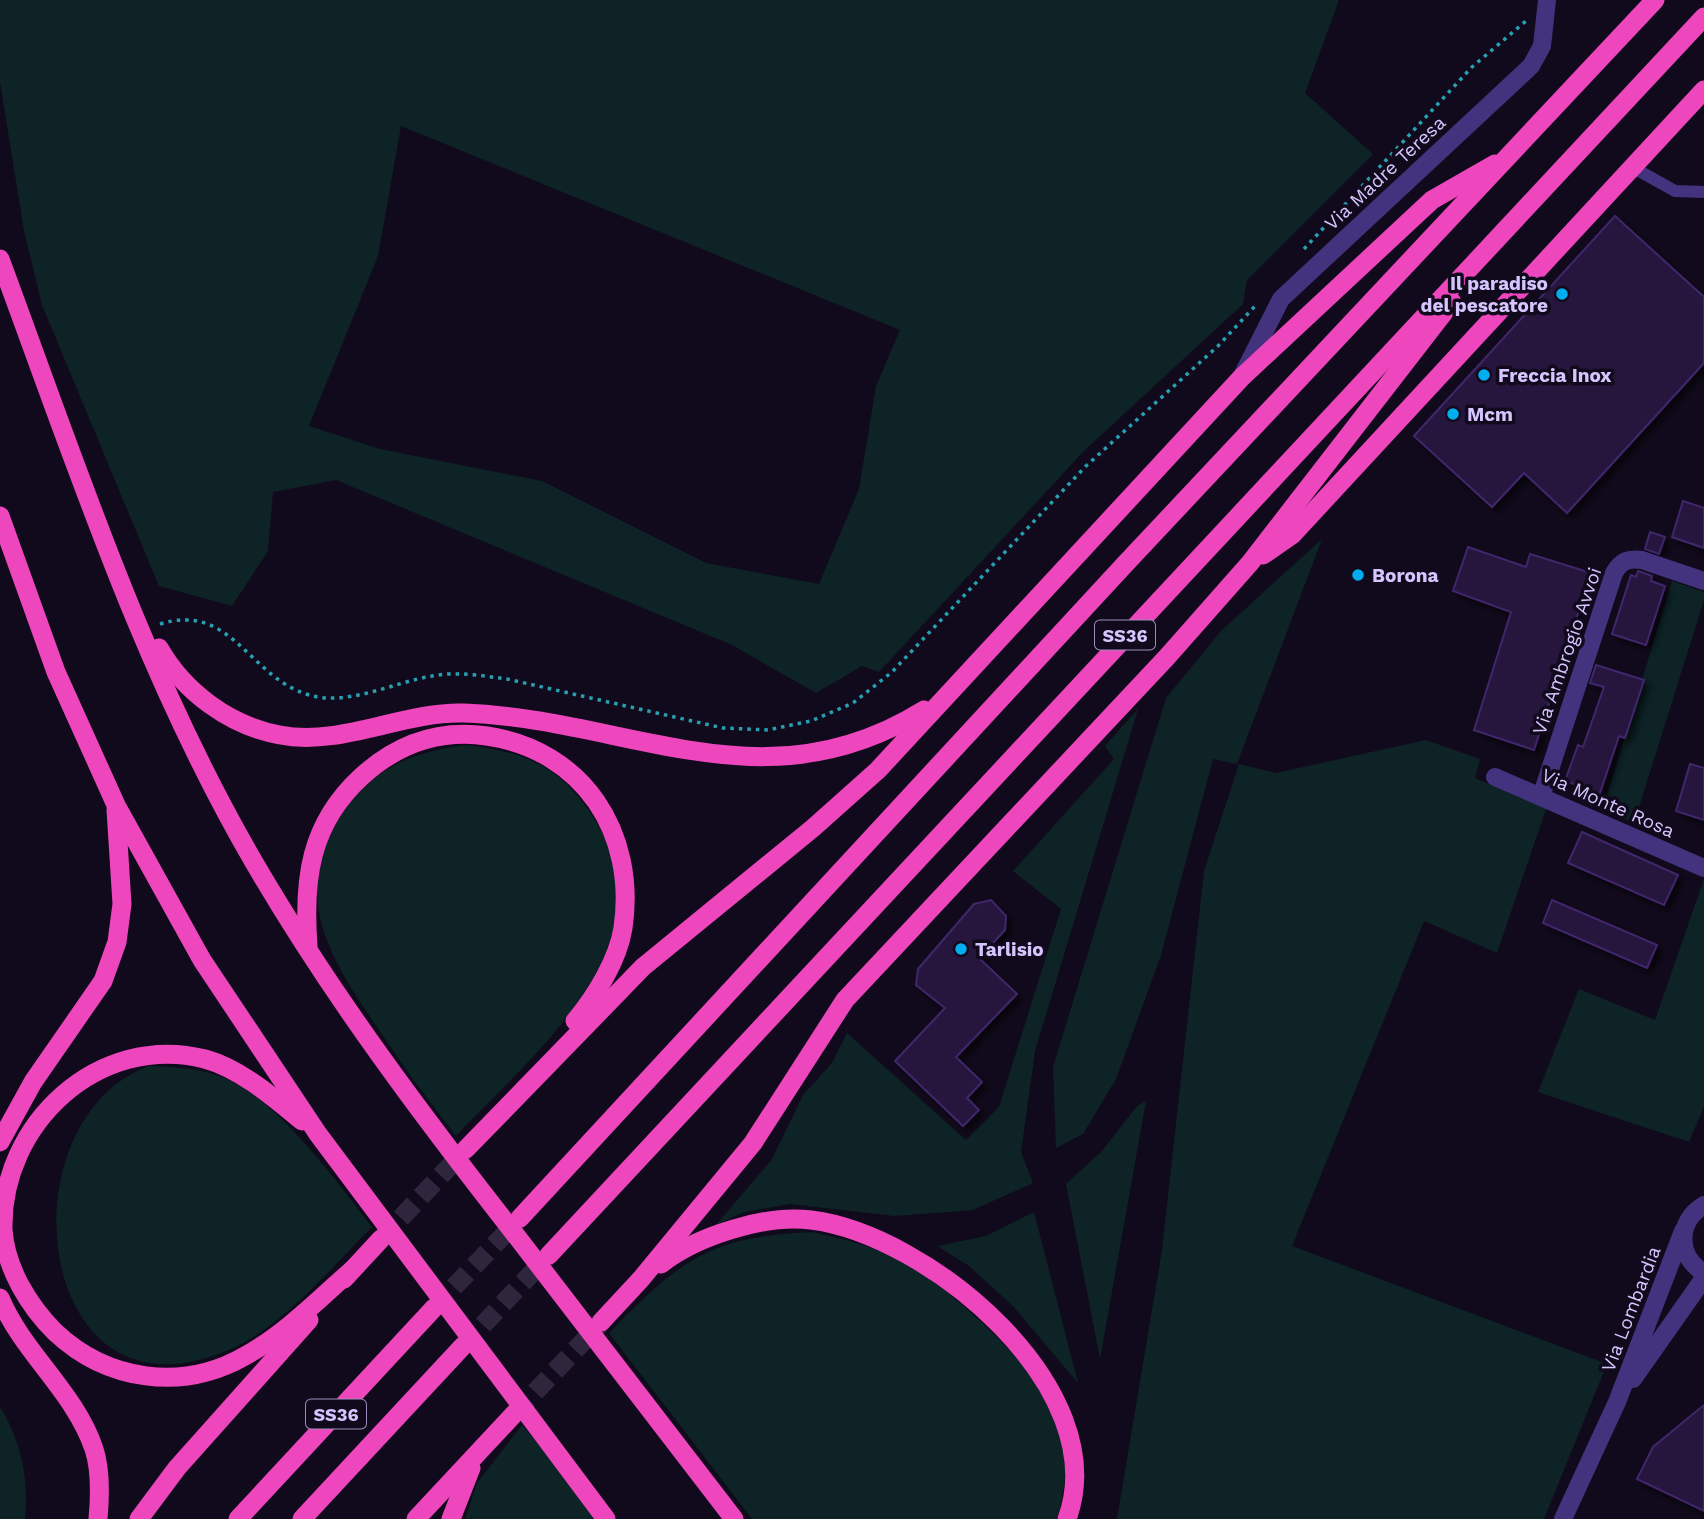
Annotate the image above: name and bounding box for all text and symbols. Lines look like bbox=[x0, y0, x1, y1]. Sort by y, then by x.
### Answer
street label: Via Madre Teresa bbox=[1320, 111, 1450, 235]
place label: Il paradiso del pescatore bbox=[1421, 272, 1548, 317]
marker: Il paradiso del pescatore bbox=[1554, 286, 1570, 302]
place label: Freccia Inox bbox=[1498, 364, 1612, 387]
marker: Freccia Inox bbox=[1476, 367, 1492, 383]
place label: Mcm bbox=[1467, 403, 1513, 426]
marker: Mcm bbox=[1445, 406, 1461, 422]
place label: Borona bbox=[1372, 564, 1439, 587]
street label: Via Ambrogio Avvoi bbox=[1528, 564, 1606, 738]
marker: Borona bbox=[1350, 567, 1366, 583]
road number: SS36 bbox=[1095, 620, 1155, 650]
street label: Via Monte Rosa bbox=[1538, 763, 1678, 843]
place label: Tarlisio bbox=[975, 938, 1044, 961]
marker: Tarlisio bbox=[953, 941, 969, 957]
street label: Via Lombardia bbox=[1597, 1243, 1666, 1375]
road number: SS36 bbox=[306, 1400, 366, 1428]

